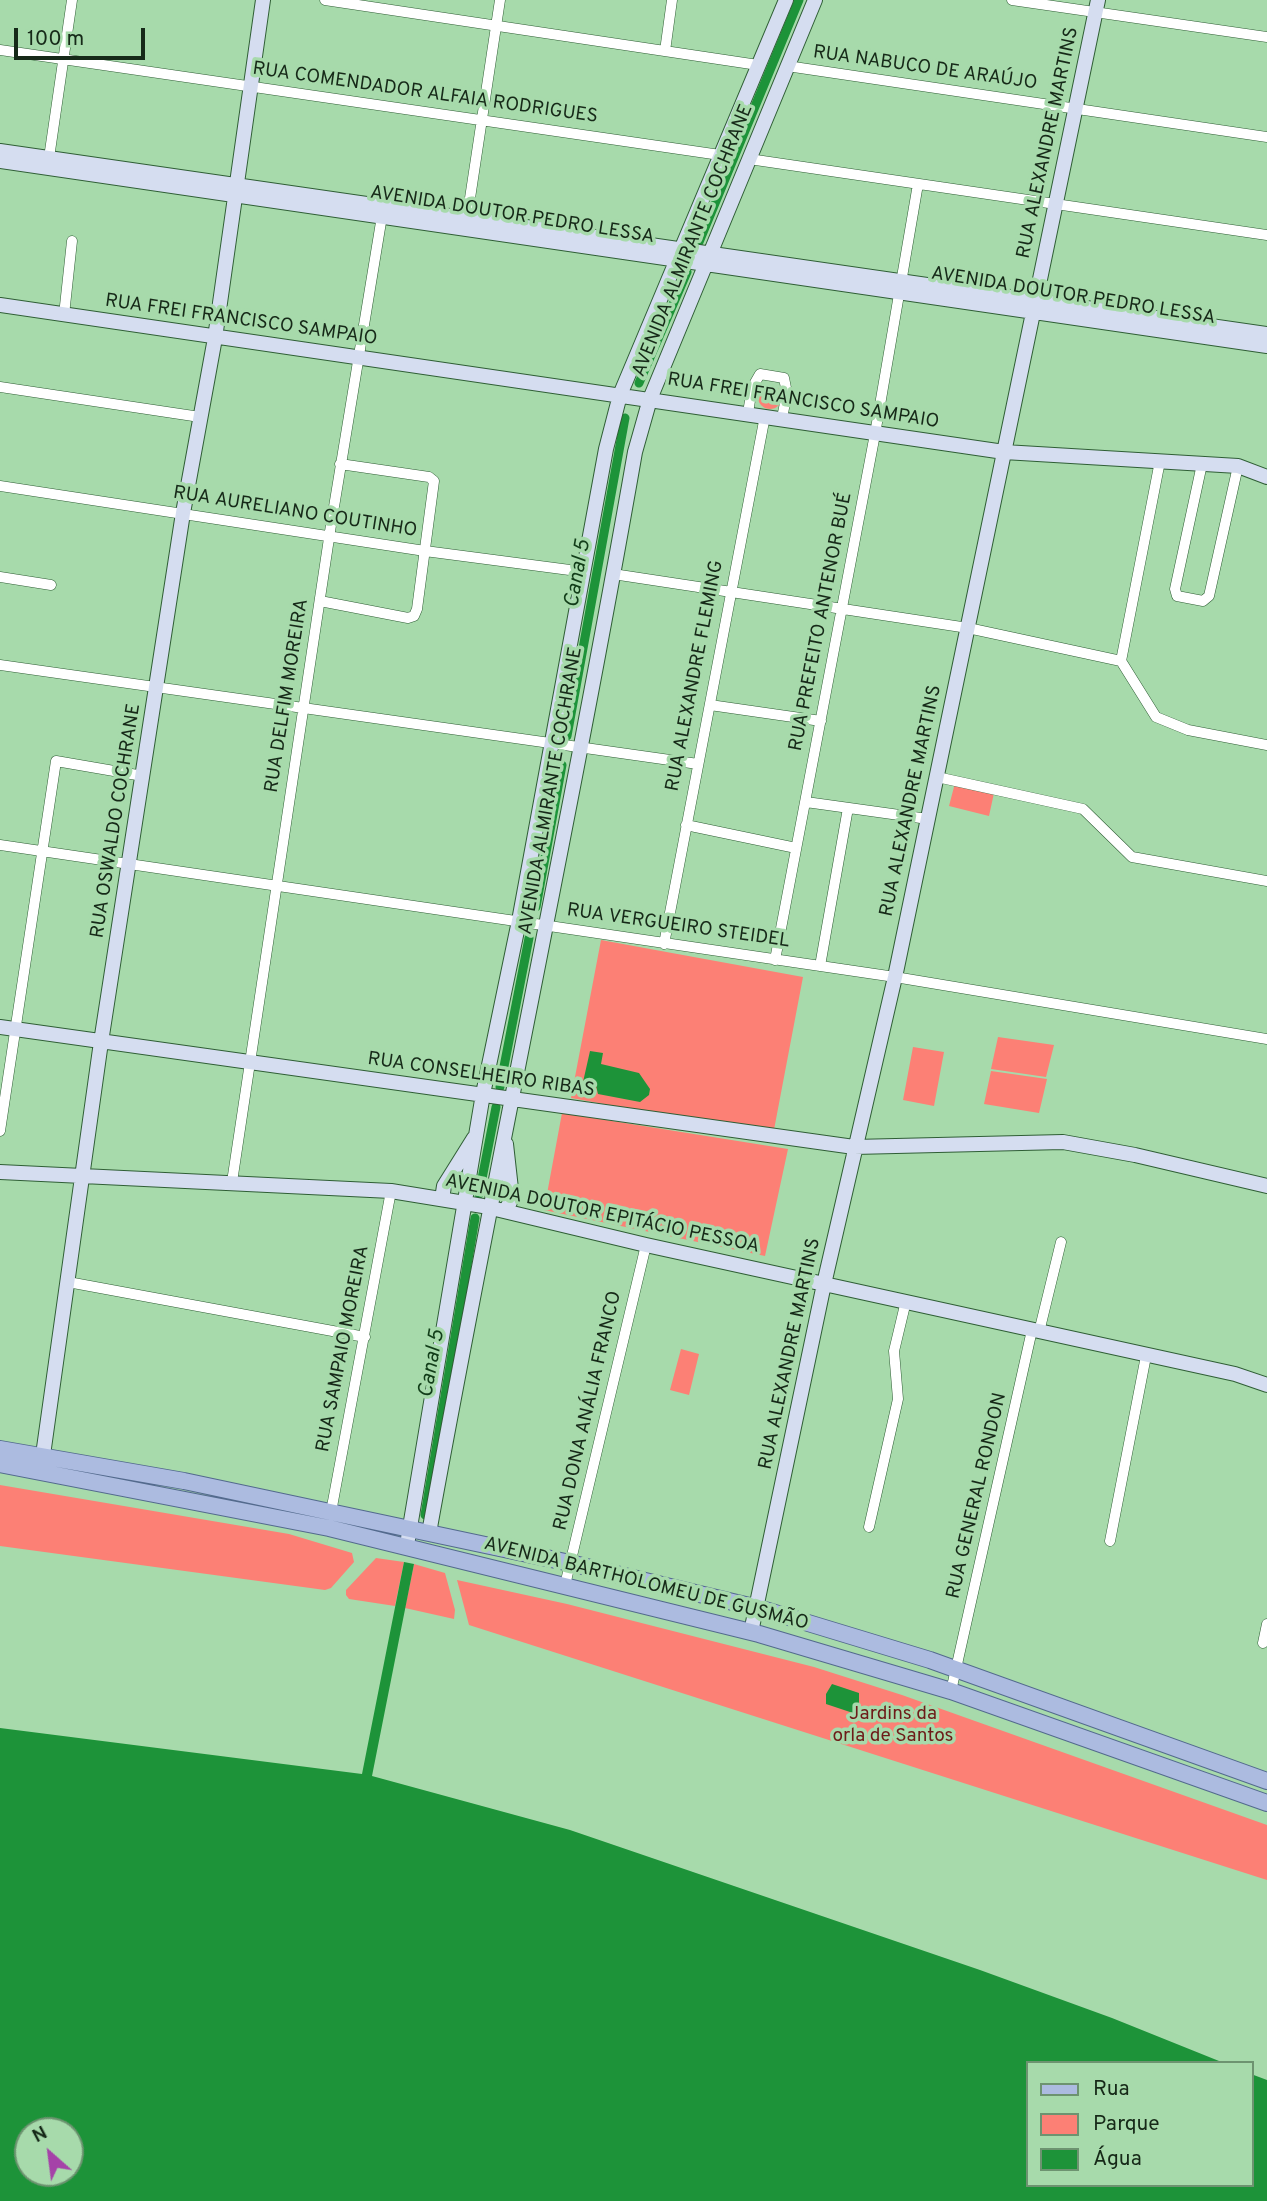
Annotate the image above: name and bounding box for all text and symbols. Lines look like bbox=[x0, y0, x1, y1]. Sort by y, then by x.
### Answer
scale bar bbox=[18, 14, 149, 58]
street label: RUA ALEXANDRE MARTINS bbox=[1013, 25, 1085, 261]
text: 100 m bbox=[27, 26, 84, 53]
street label: RUA NABUCO DE ARAÚJO bbox=[811, 42, 1039, 96]
street label: RUA COMENDADOR ALFAIA RODRIGUES bbox=[251, 58, 599, 130]
street label: AVENIDA ALMIRANTE COCHRANE bbox=[629, 101, 759, 381]
street label: AVENIDA DOUTOR PEDRO LESSA bbox=[368, 182, 656, 250]
street label: AVENIDA DOUTOR PEDRO LESSA bbox=[929, 263, 1217, 331]
street label: RUA FREI FRANCISCO SAMPAIO bbox=[103, 291, 379, 351]
street label: RUA FREI FRANCISCO SAMPAIO bbox=[666, 369, 940, 435]
street label: RUA AURELIANO COUTINHO bbox=[171, 482, 419, 544]
street label: RUA PREFEITO ANTENOR BUÉ bbox=[786, 491, 858, 753]
water label: Canal 5 bbox=[561, 538, 597, 610]
street label: RUA ALEXANDRE FLEMING bbox=[662, 559, 730, 793]
street label: RUA DELFIM MOREIRA bbox=[261, 597, 315, 795]
street label: AVENIDA ALMIRANTE COCHRANE bbox=[515, 645, 589, 937]
street label: RUA ALEXANDRE MARTINS bbox=[876, 683, 948, 919]
street label: RUA OSWALDO COCHRANE bbox=[87, 702, 147, 940]
street label: RUA VERGUEIRO STEIDEL bbox=[565, 900, 791, 954]
street label: RUA CONSELHEIRO RIBAS bbox=[366, 1049, 596, 1103]
street label: AVENIDA DOUTOR EPITÁCIO PESSOA bbox=[443, 1171, 761, 1259]
street label: RUA ALEXANDRE MARTINS bbox=[755, 1236, 827, 1472]
street label: RUA SAMPAIO MOREIRA bbox=[313, 1244, 375, 1454]
street label: RUA DONA ANÁLIA FRANCO bbox=[550, 1289, 628, 1533]
water label: Canal 5 bbox=[415, 1328, 451, 1400]
street label: RUA GENERAL RONDON bbox=[943, 1391, 1013, 1601]
street label: AVENIDA BARTHOLOMEU DE GUSMÃO bbox=[481, 1534, 811, 1636]
park label: Jardins da orla de Santos bbox=[833, 1704, 953, 1748]
legend bbox=[1026, 2061, 1253, 2187]
text: Rua bbox=[1093, 2076, 1130, 2103]
text: Parque bbox=[1093, 2111, 1160, 2138]
north arrow bbox=[14, 2117, 84, 2187]
text: N bbox=[28, 2121, 52, 2149]
text: Água bbox=[1093, 2146, 1142, 2173]

